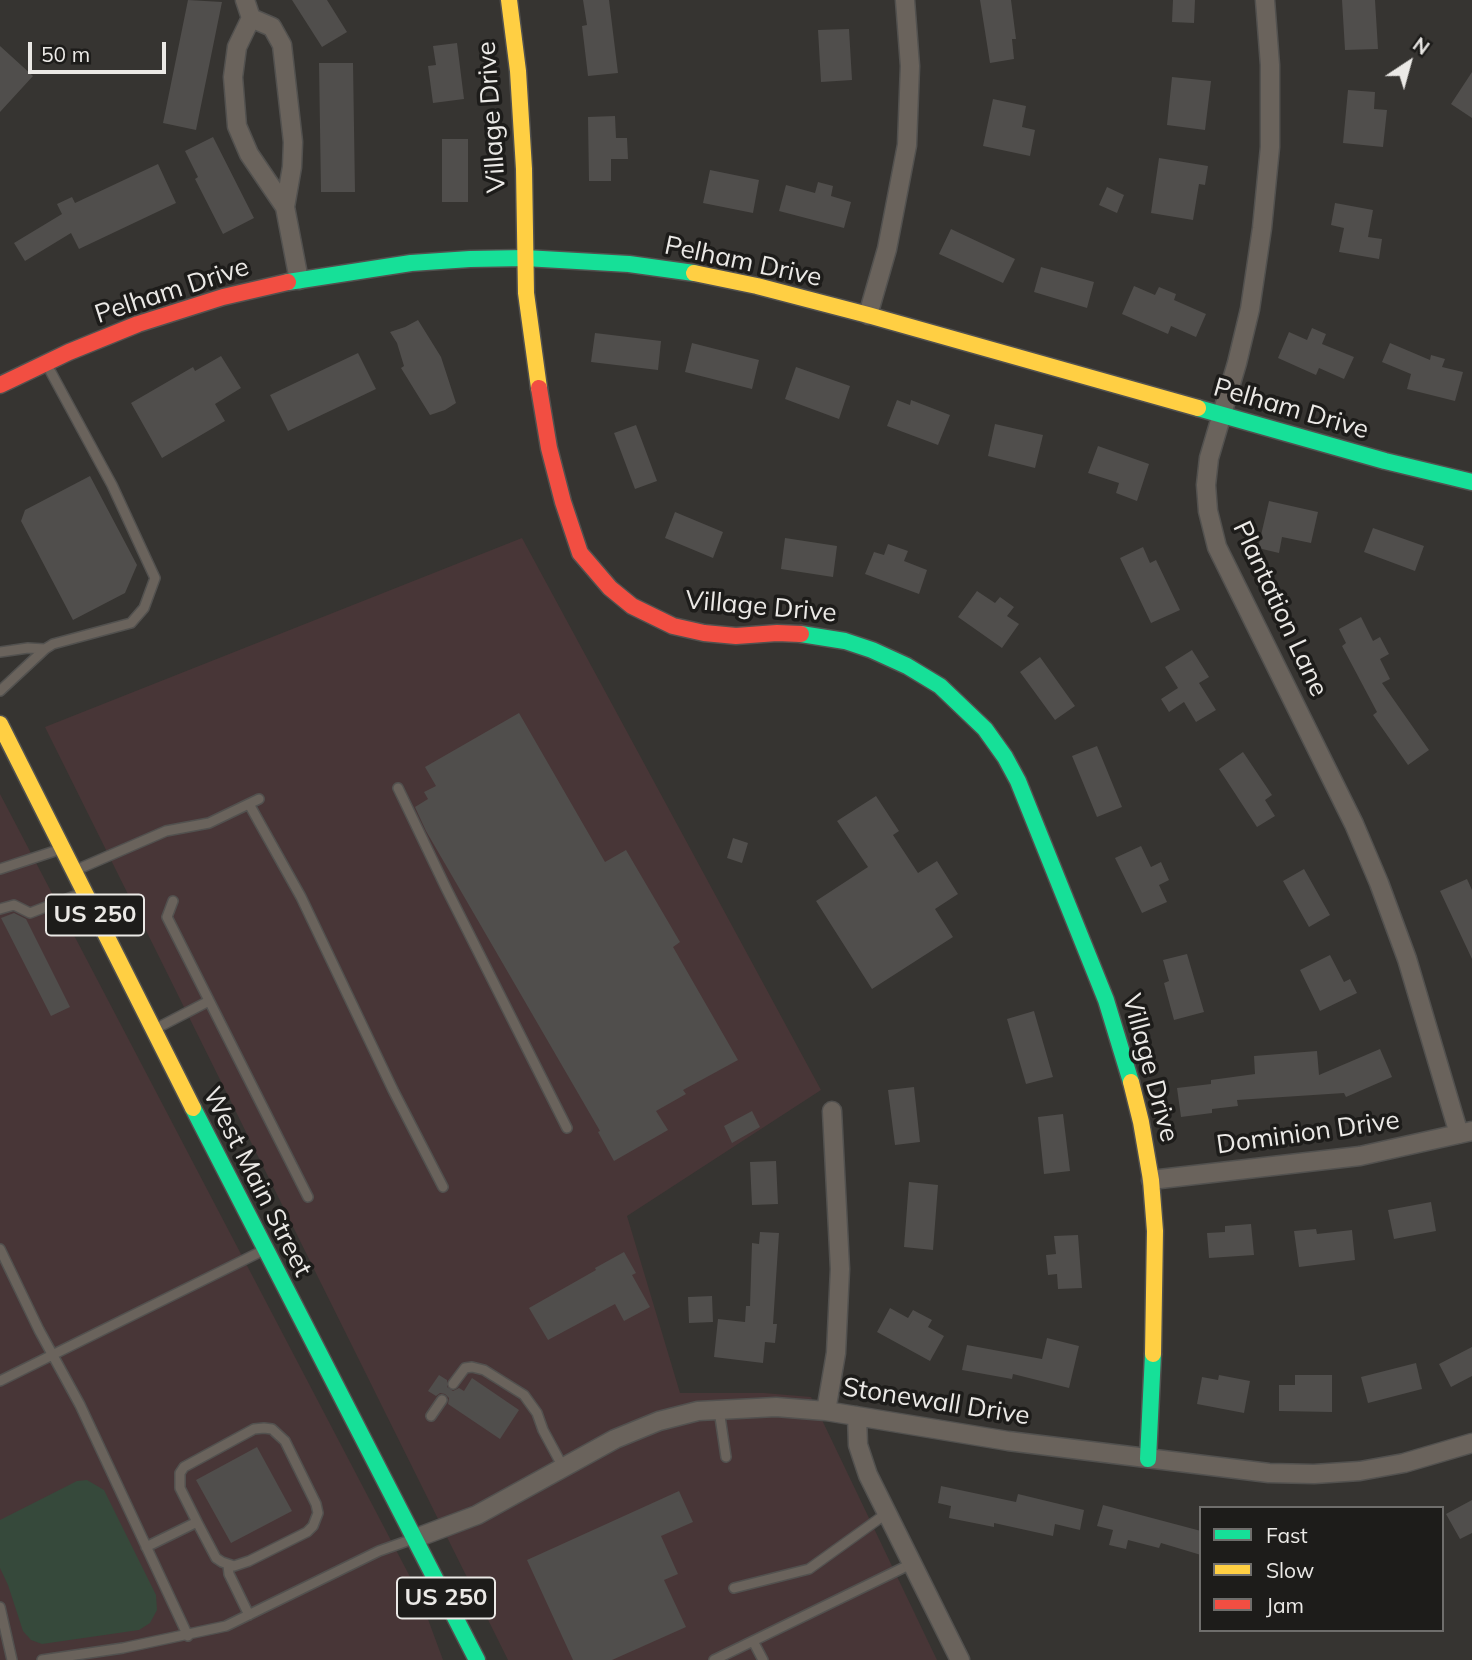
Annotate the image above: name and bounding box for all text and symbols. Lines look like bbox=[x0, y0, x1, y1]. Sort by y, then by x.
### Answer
scale bar bbox=[32, 28, 170, 72]
north arrow bbox=[1374, 28, 1444, 98]
text: N bbox=[1408, 32, 1434, 60]
street label: Village Drive bbox=[471, 40, 513, 194]
text: 50 m bbox=[41, 41, 90, 67]
street label: Pelham Drive bbox=[662, 230, 824, 294]
street label: Pelham Drive bbox=[91, 251, 253, 331]
street label: Pelham Drive bbox=[1210, 372, 1372, 446]
street label: Plantation Lane bbox=[1226, 516, 1334, 702]
street label: Village Drive bbox=[684, 585, 838, 629]
road number: US 250 bbox=[46, 894, 144, 936]
street label: Village Drive bbox=[1115, 991, 1185, 1145]
street label: West Main Street bbox=[196, 1082, 318, 1282]
street label: Dominion Drive bbox=[1215, 1105, 1401, 1161]
street label: Stonewall Drive bbox=[840, 1372, 1032, 1432]
legend bbox=[1199, 1506, 1444, 1632]
text: Fast bbox=[1266, 1522, 1308, 1548]
text: Slow bbox=[1266, 1557, 1314, 1583]
road number: US 250 bbox=[397, 1578, 495, 1618]
text: Jam bbox=[1266, 1592, 1304, 1618]

